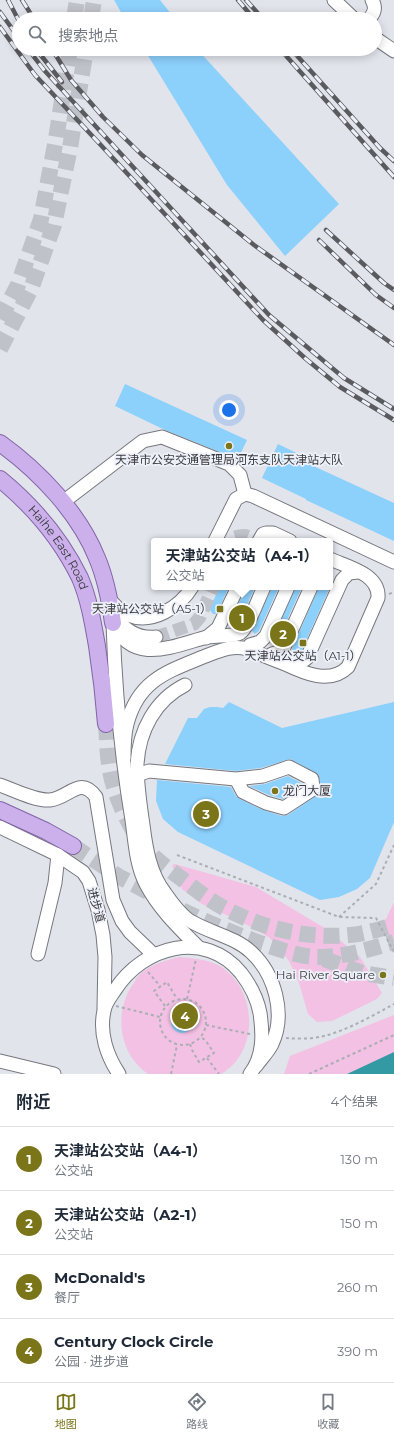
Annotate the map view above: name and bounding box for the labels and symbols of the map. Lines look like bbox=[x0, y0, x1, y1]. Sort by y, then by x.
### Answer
your location bbox=[219, 400, 239, 420]
marker: 天津市公安交通管理局河东支队天津站大队 bbox=[224, 441, 234, 451]
place label: 天津市公安交通管理局河东支队天津站大队 bbox=[115, 452, 343, 467]
street label: Haihe East Road bbox=[25, 502, 92, 592]
place label: 天津站公交站（A5-1） bbox=[92, 601, 212, 616]
pin: 1 bbox=[229, 603, 255, 633]
marker: 天津站公交站（A5-1） bbox=[215, 604, 225, 614]
pin: 2 bbox=[270, 619, 296, 649]
marker: 天津站公交站（A1-1） bbox=[298, 638, 308, 648]
place label: 天津站公交站（A1-1） bbox=[244, 648, 362, 663]
place label: 龙门大厦 bbox=[283, 783, 331, 798]
marker: 龙门大厦 bbox=[270, 786, 280, 796]
pin: 3 bbox=[193, 799, 219, 829]
street label: 进步道 bbox=[85, 886, 108, 924]
place label: Hai River Square bbox=[276, 967, 375, 982]
marker: Hai River Square bbox=[378, 970, 388, 980]
pin: 4 bbox=[172, 1001, 198, 1031]

